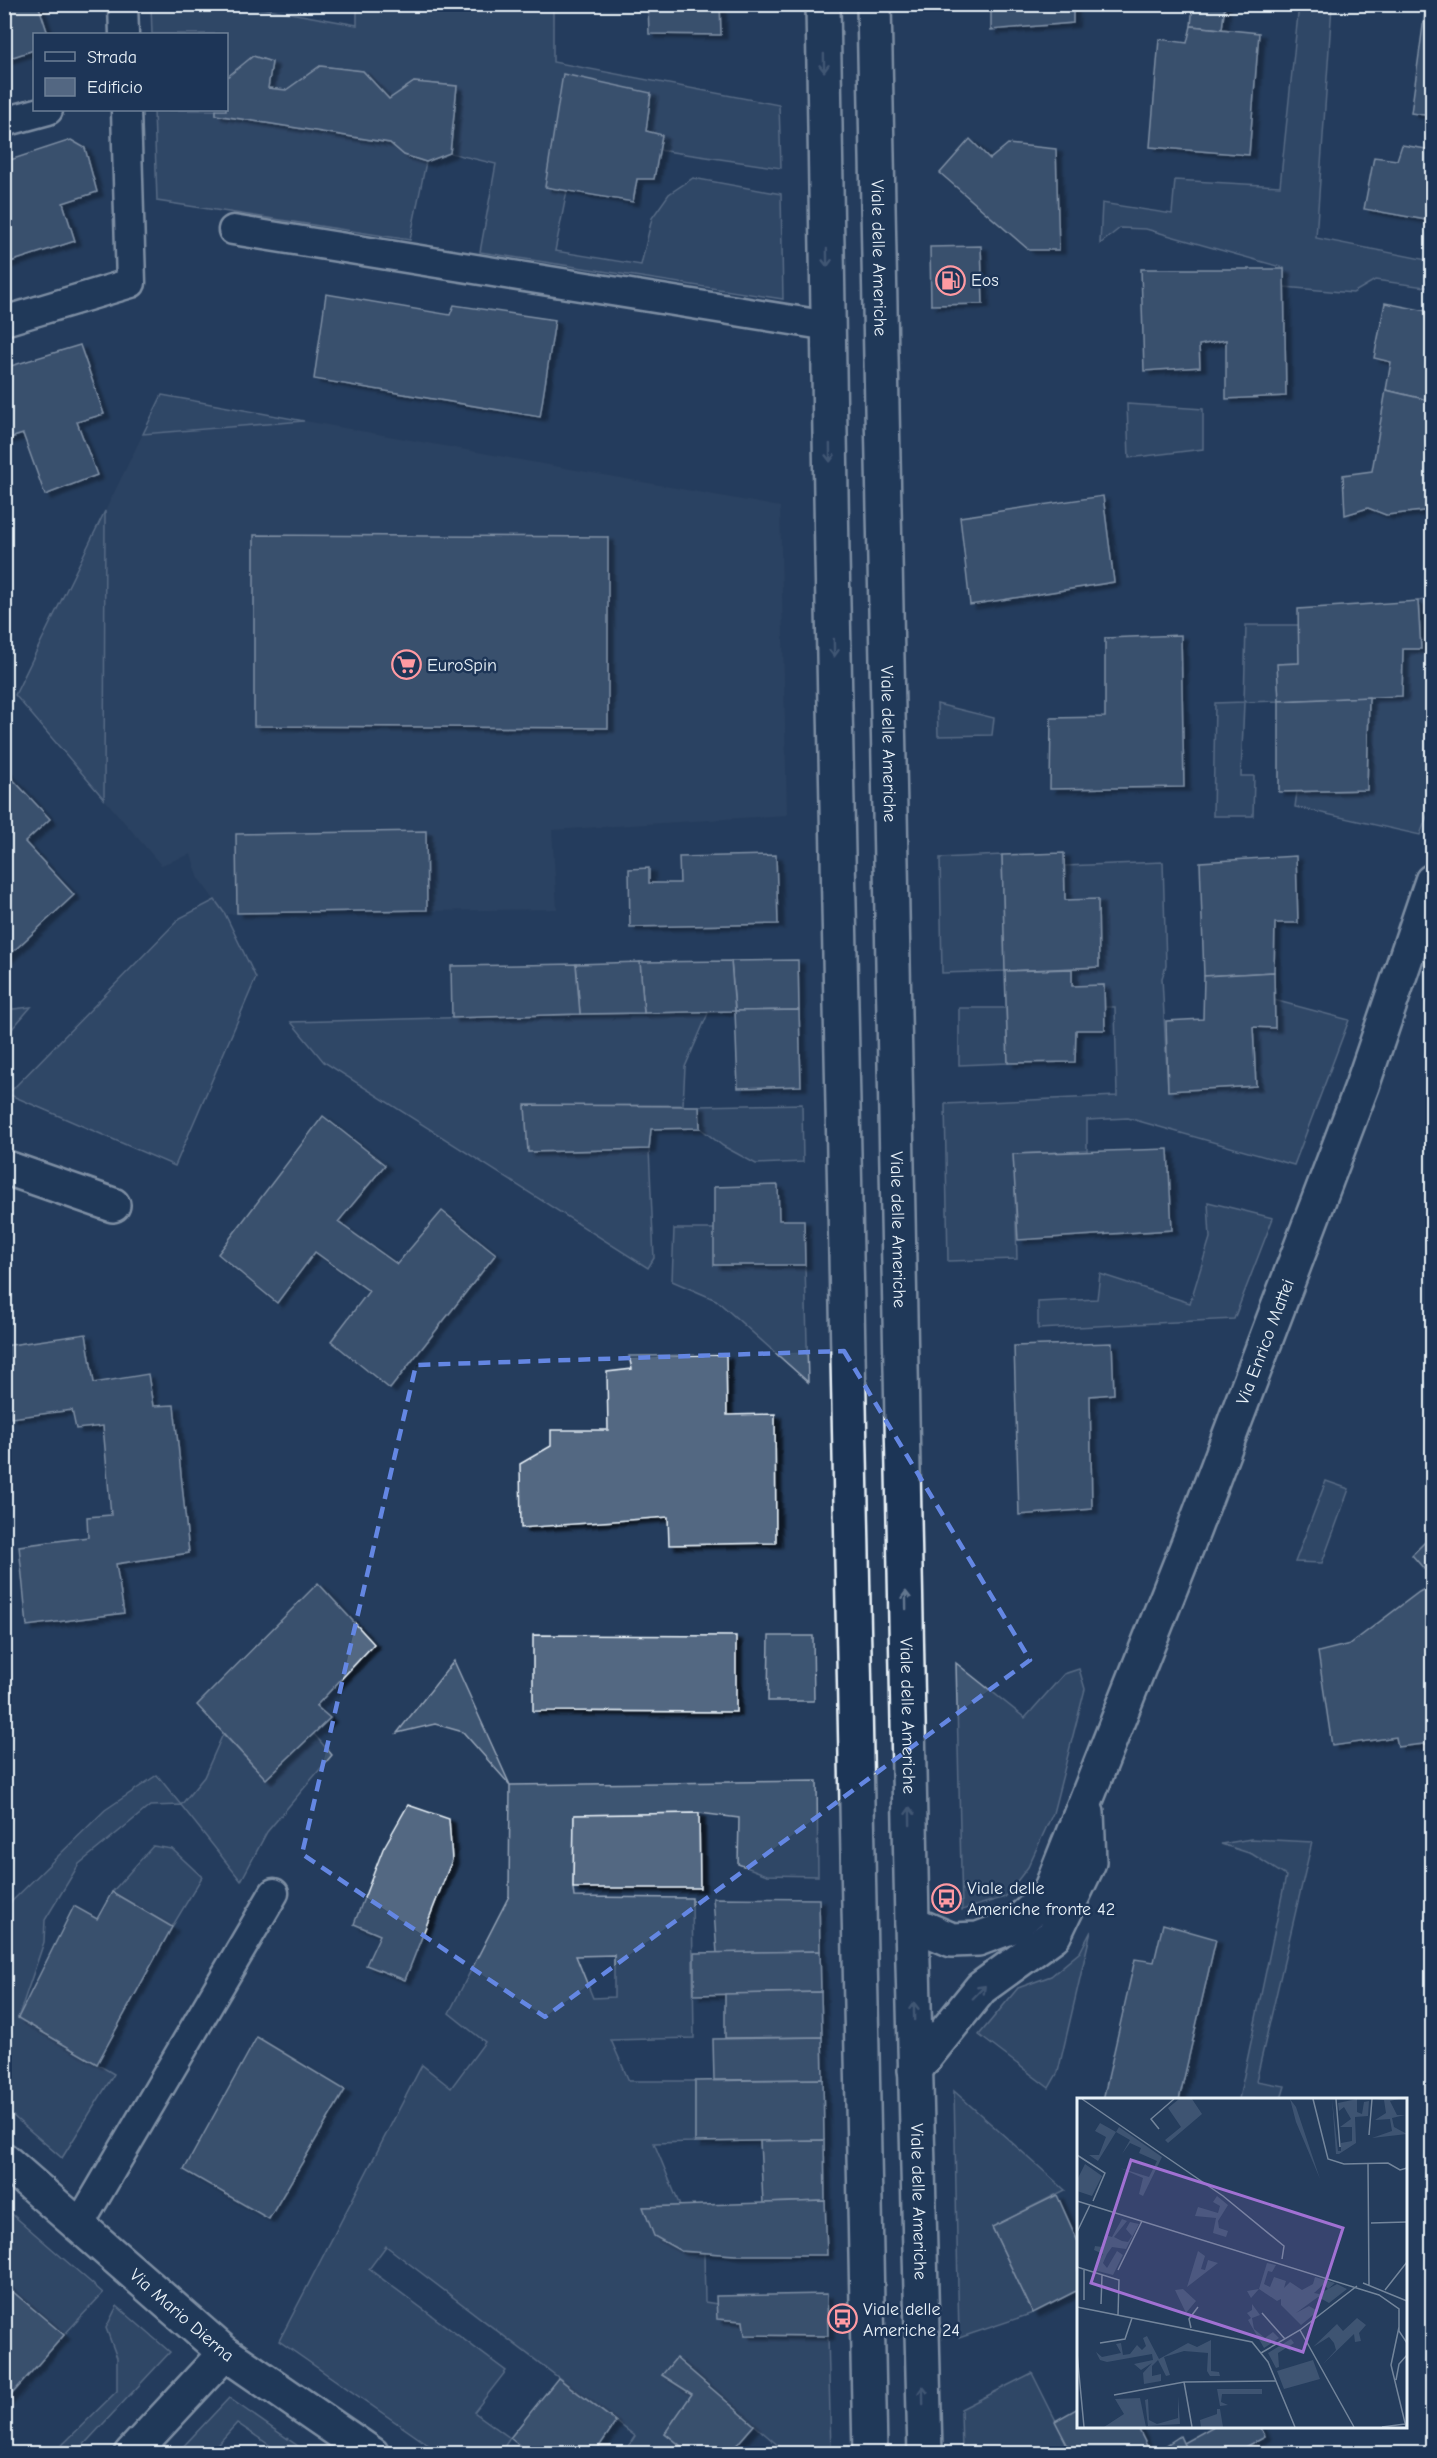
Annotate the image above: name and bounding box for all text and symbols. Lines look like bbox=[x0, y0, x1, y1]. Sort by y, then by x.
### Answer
legend bbox=[33, 33, 228, 111]
text: Strada bbox=[87, 47, 137, 68]
one-way arrow bbox=[818, 52, 830, 72]
text: Edificio bbox=[87, 77, 143, 98]
street label: Viale delle Americhe bbox=[867, 179, 891, 336]
one-way arrow bbox=[822, 247, 833, 267]
fuel station icon: Eos bbox=[934, 264, 966, 296]
place label: Eos bbox=[971, 270, 999, 291]
one-way arrow bbox=[824, 442, 836, 462]
one-way arrow bbox=[828, 637, 840, 657]
supermarket icon: EuroSpin bbox=[390, 649, 422, 681]
place label: EuroSpin bbox=[427, 655, 497, 676]
street label: Viale delle Americhe bbox=[877, 665, 901, 822]
street label: Viale delle Americhe bbox=[886, 1151, 910, 1308]
street label: Via Enrico Mattei bbox=[1232, 1276, 1298, 1408]
one-way arrow bbox=[900, 1591, 912, 1611]
street label: Viale delle Americhe bbox=[896, 1637, 920, 1794]
one-way arrow bbox=[904, 1807, 916, 1827]
place label: Viale delle Americhe fronte 42 bbox=[967, 1878, 1115, 1920]
bus stop icon: Viale delle Americhe fronte 42 bbox=[930, 1882, 962, 1914]
one-way arrow bbox=[972, 1985, 986, 2000]
one-way arrow bbox=[908, 2002, 920, 2022]
inset map bbox=[1077, 2098, 1407, 2428]
street label: Viale delle Americhe bbox=[906, 2123, 931, 2280]
street label: Via Mario Dierna bbox=[125, 2264, 238, 2366]
place label: Viale delle Americhe 24 bbox=[863, 2299, 960, 2341]
bus stop icon: Viale delle Americhe 24 bbox=[826, 2303, 858, 2335]
one-way arrow bbox=[918, 2386, 929, 2406]

